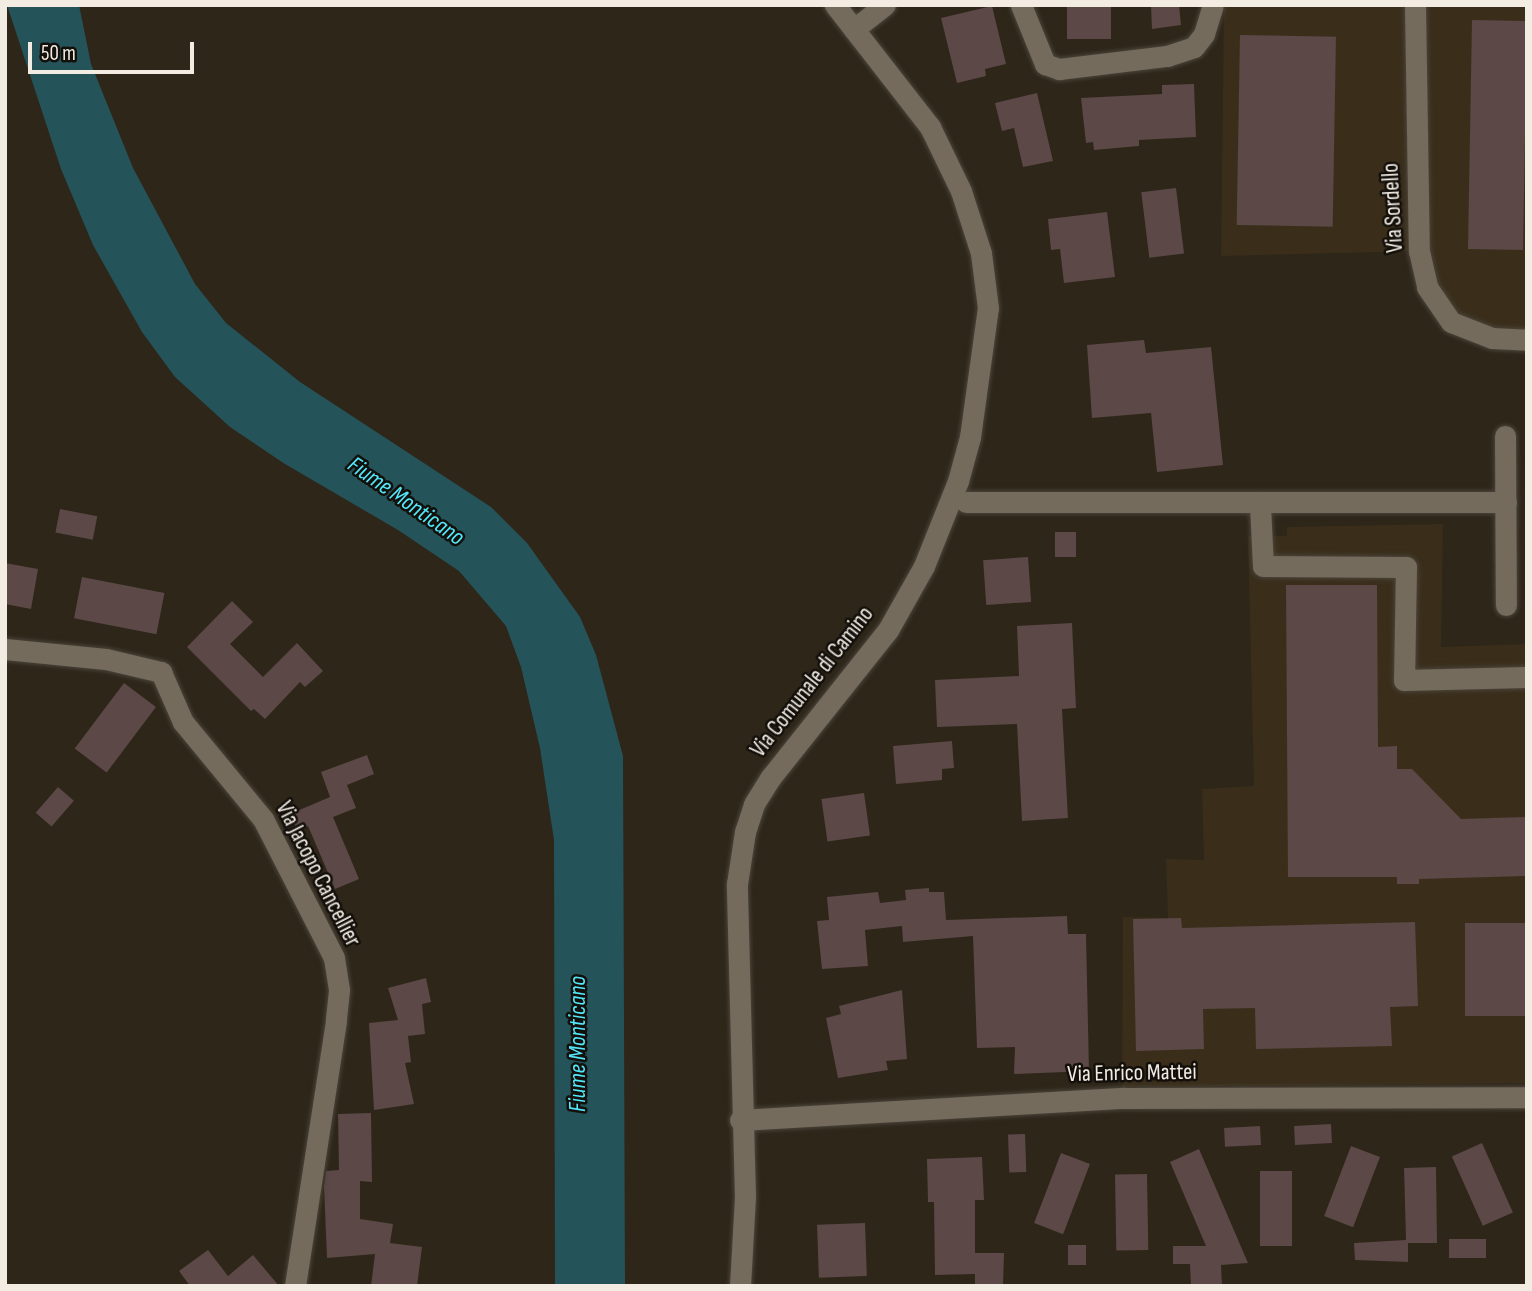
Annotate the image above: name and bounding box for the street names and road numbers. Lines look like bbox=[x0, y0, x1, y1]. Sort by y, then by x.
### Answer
street label: Via Sordello bbox=[1377, 162, 1409, 254]
street label: Via Comunale di Camino bbox=[745, 601, 879, 763]
street label: Via Jacopo Cancellier bbox=[270, 797, 366, 951]
street label: Via Enrico Mattei bbox=[1067, 1058, 1197, 1088]

